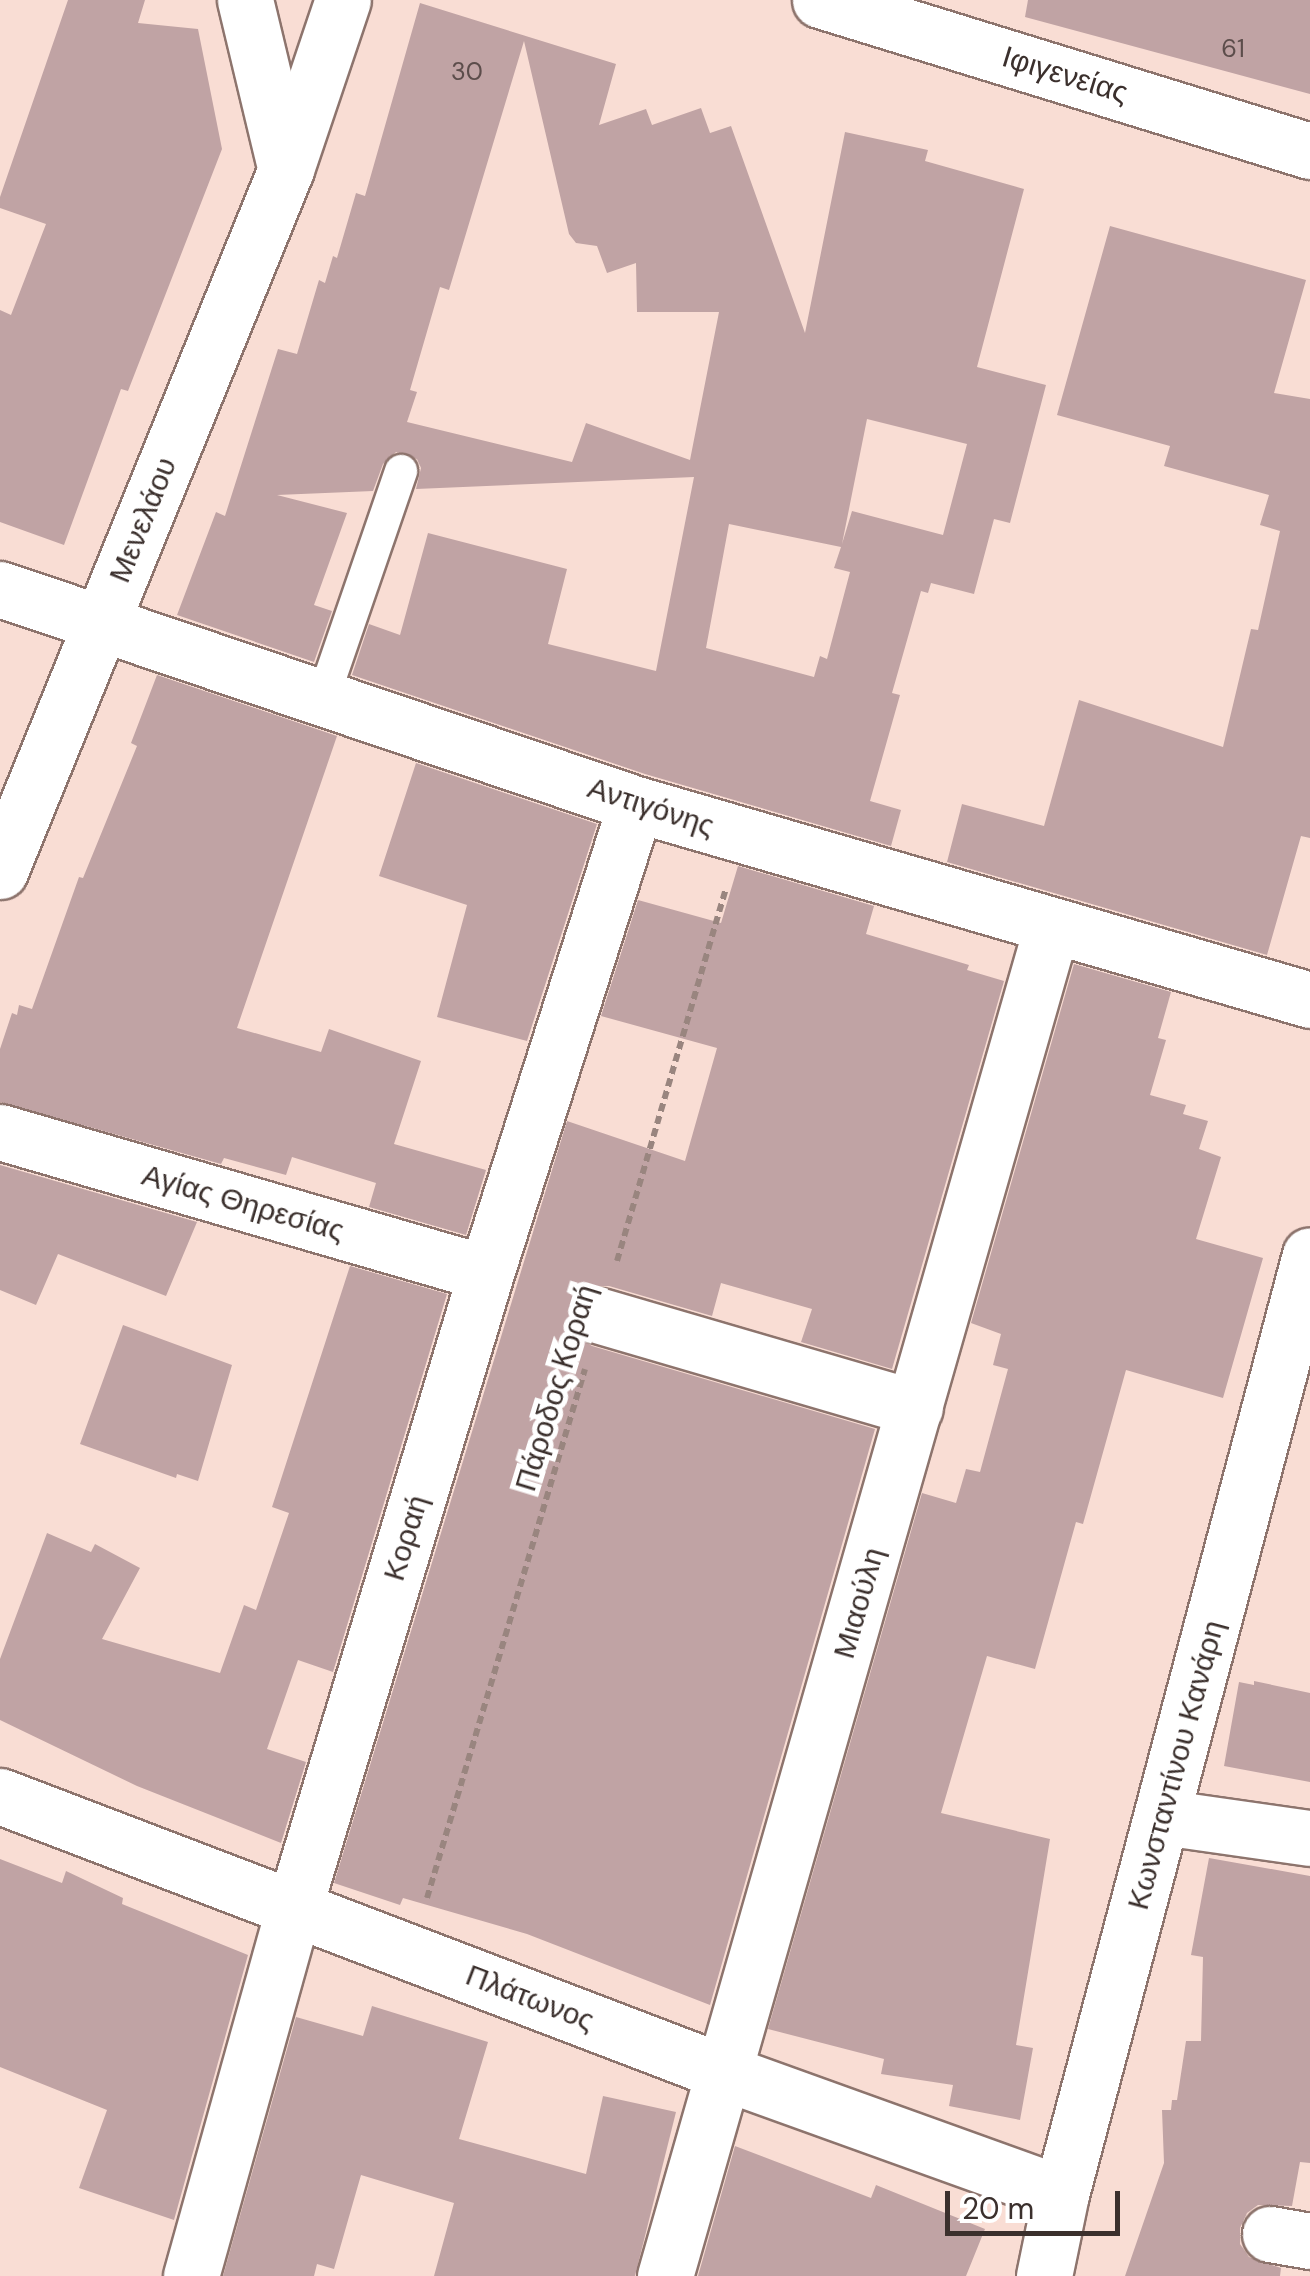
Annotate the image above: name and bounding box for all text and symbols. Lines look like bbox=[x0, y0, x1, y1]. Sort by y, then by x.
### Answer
house number: 61 bbox=[1221, 34, 1245, 64]
street label: Ιφιγενείας bbox=[998, 39, 1132, 111]
house number: 30 bbox=[451, 57, 483, 87]
street label: Μενελάου bbox=[102, 452, 184, 588]
street label: Αντιγόνης bbox=[583, 770, 719, 844]
street label: Αγίας Θηρεσίας bbox=[138, 1157, 348, 1249]
street label: Πάροδος Kοραή bbox=[508, 1280, 604, 1496]
street label: Κοραή bbox=[376, 1491, 436, 1585]
street label: Μιαούλη bbox=[826, 1543, 892, 1663]
street label: Κωνσταντίνου Κανάρη bbox=[1120, 1616, 1232, 1914]
street label: Πλάτωνος bbox=[461, 1957, 599, 2039]
scale bar bbox=[950, 2171, 1125, 2233]
text: 20 m bbox=[962, 2189, 1034, 2228]

